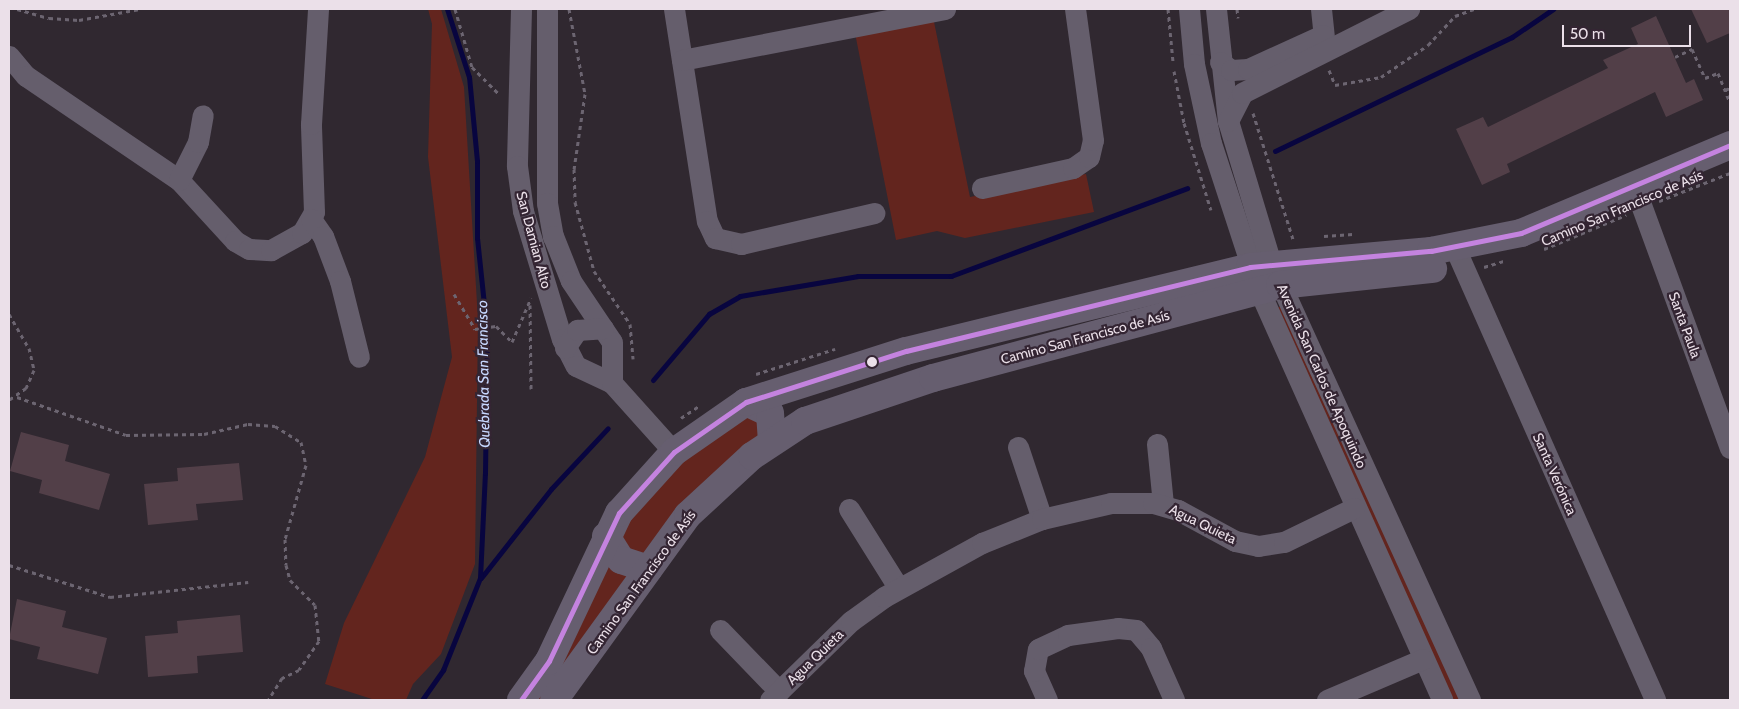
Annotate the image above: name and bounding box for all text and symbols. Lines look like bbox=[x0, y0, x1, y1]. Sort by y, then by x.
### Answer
scale bar bbox=[1564, 15, 1693, 47]
text: 50 m bbox=[1570, 25, 1605, 43]
street label: Camino San Francisco de Asís bbox=[1539, 166, 1705, 250]
street label: San Damian Alto bbox=[513, 190, 555, 290]
street label: Avenida San Carlos de Apoquindo bbox=[1274, 281, 1370, 471]
street label: Santa Paula bbox=[1665, 290, 1705, 360]
water label: Quebrada San Francisco bbox=[474, 300, 494, 448]
street label: Camino San Francisco de Asís bbox=[999, 306, 1171, 368]
unlabelled marker bbox=[867, 357, 877, 367]
street label: Santa Verónica bbox=[1529, 430, 1581, 518]
street label: Agua Quieta bbox=[1167, 501, 1239, 547]
street label: Camino San Francisco de Asís bbox=[583, 507, 699, 657]
street label: Agua Quieta bbox=[783, 626, 847, 688]

